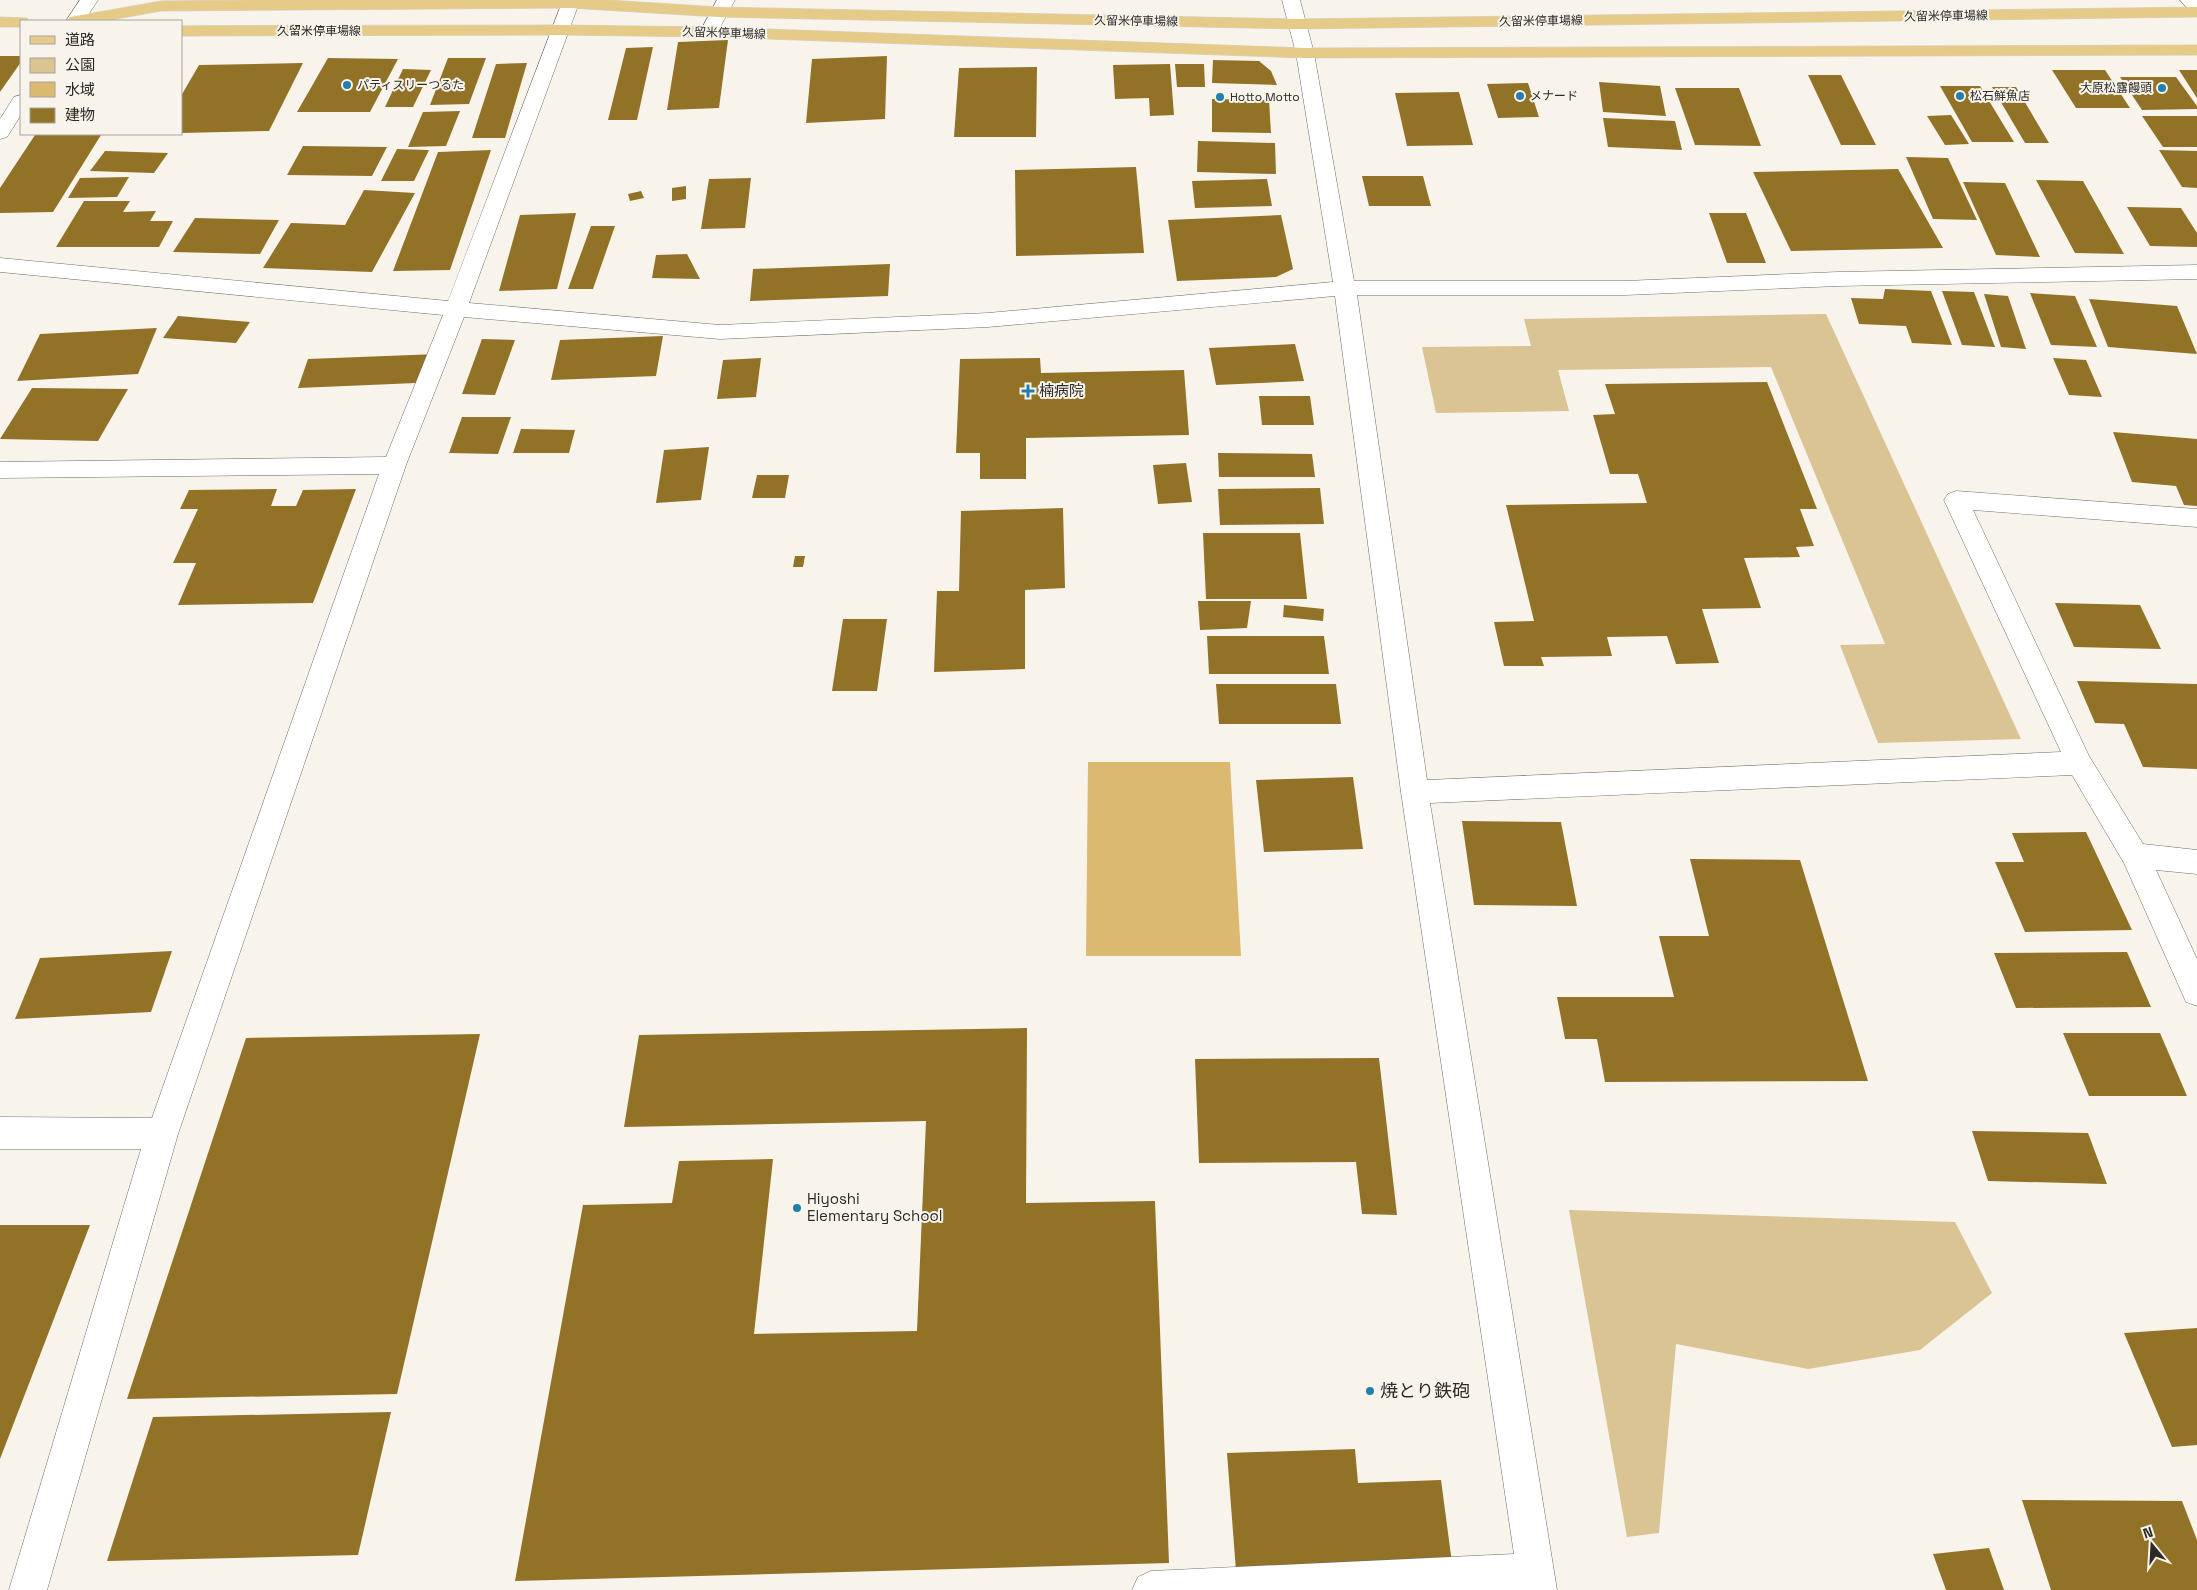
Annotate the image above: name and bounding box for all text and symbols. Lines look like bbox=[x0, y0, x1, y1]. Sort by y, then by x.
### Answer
street label: 久留米停車場線 bbox=[1904, 7, 1988, 25]
street label: 久留米停車場線 bbox=[1094, 12, 1178, 30]
street label: 久留米停車場線 bbox=[1499, 12, 1583, 30]
legend bbox=[20, 20, 182, 135]
street label: 久留米停車場線 bbox=[277, 23, 361, 39]
street label: 久留米停車場線 bbox=[682, 24, 766, 42]
text: 道路 bbox=[65, 30, 95, 49]
text: 公園 bbox=[65, 55, 95, 74]
place label: パティスリーつるた bbox=[357, 77, 464, 93]
marker: パティスリーつるた bbox=[341, 79, 353, 91]
text: 水域 bbox=[65, 80, 95, 99]
place label: 大原松露饅頭 bbox=[2080, 80, 2152, 96]
marker: 大原松露饅頭 bbox=[2156, 82, 2168, 94]
place label: メナード bbox=[1530, 88, 1578, 104]
place label: 松石鮮魚店 bbox=[1970, 88, 2030, 104]
place label: Hotto Motto bbox=[1230, 89, 1300, 105]
marker: メナード bbox=[1514, 90, 1526, 102]
marker: 松石鮮魚店 bbox=[1954, 90, 1966, 102]
marker: Hotto Motto bbox=[1214, 91, 1226, 103]
text: 建物 bbox=[65, 105, 95, 124]
place label: 楠病院 bbox=[1039, 381, 1084, 400]
marker: 楠病院 bbox=[1021, 384, 1035, 398]
place label: Hiyoshi Elementary School bbox=[807, 1189, 943, 1225]
marker: Hiyoshi Elementary School bbox=[791, 1202, 803, 1214]
place label: 焼とり鉄砲 bbox=[1380, 1379, 1470, 1402]
marker: 焼とり鉄砲 bbox=[1364, 1385, 1376, 1397]
north arrow bbox=[2127, 1520, 2177, 1570]
text: N bbox=[2141, 1523, 2155, 1543]

